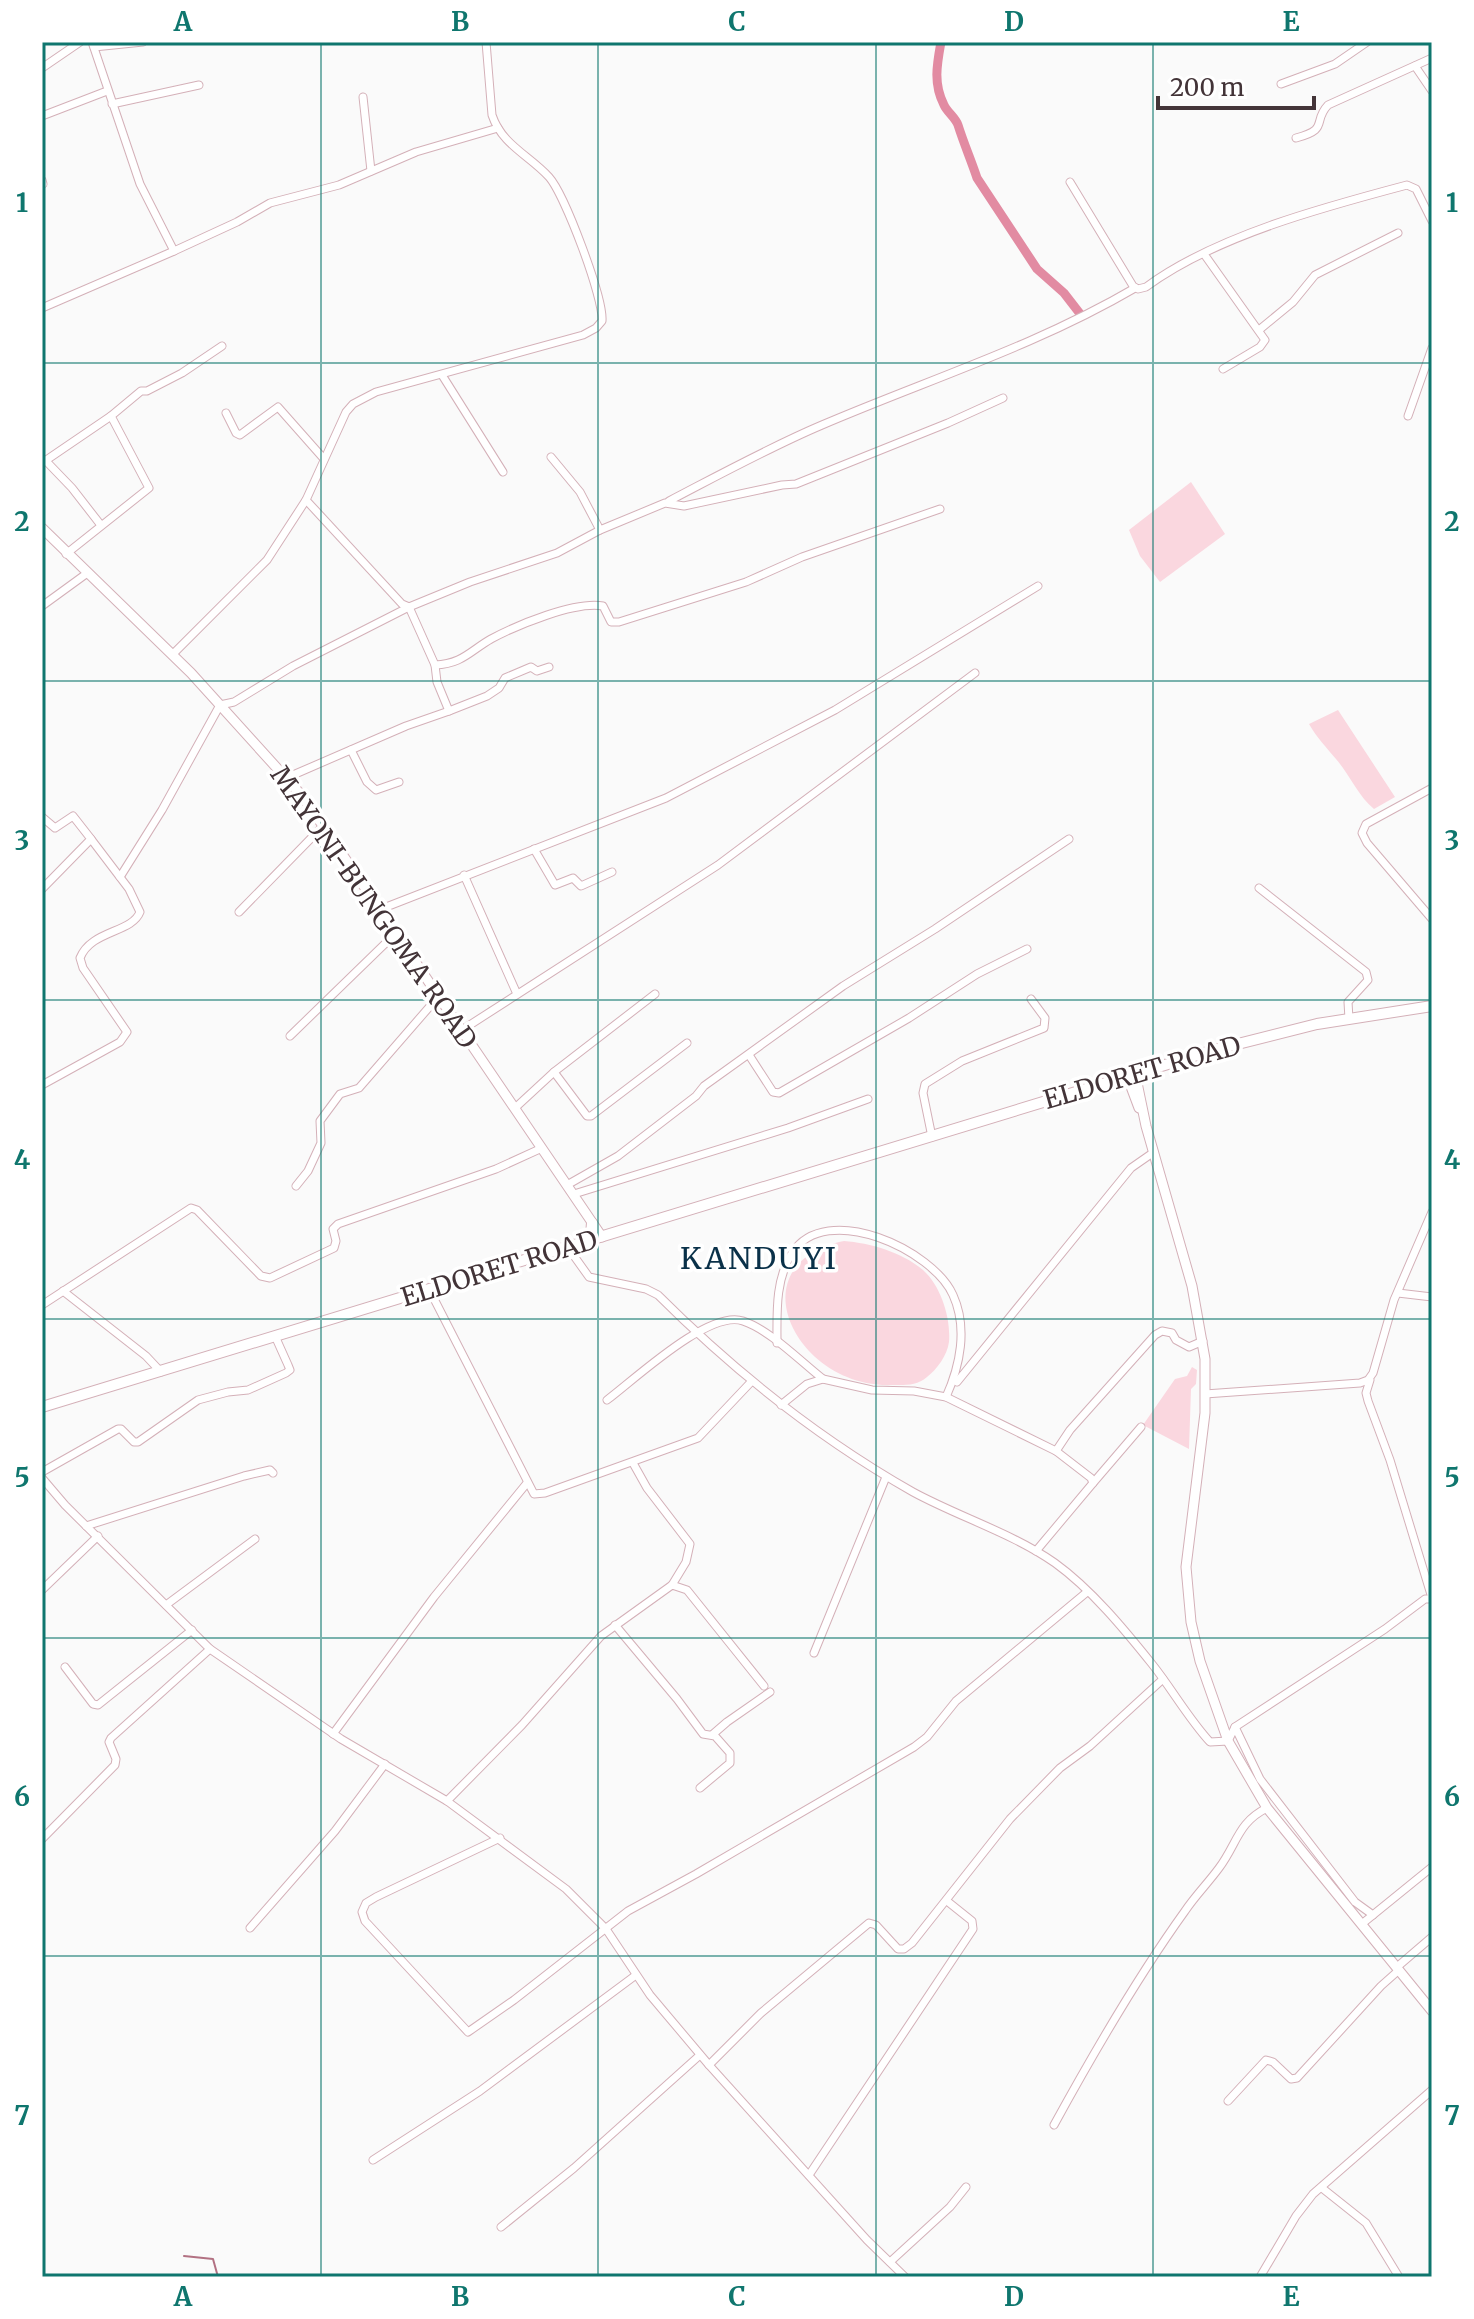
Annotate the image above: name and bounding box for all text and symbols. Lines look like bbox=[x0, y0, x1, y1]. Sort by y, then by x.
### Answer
text: A bbox=[173, 5, 193, 38]
text: B bbox=[451, 5, 469, 38]
text: C bbox=[728, 5, 746, 38]
text: D bbox=[1004, 5, 1024, 38]
text: E bbox=[1283, 5, 1300, 38]
scale bar bbox=[1158, 60, 1314, 110]
text: 200 m bbox=[1170, 72, 1245, 103]
text: 1 bbox=[16, 186, 28, 219]
text: 1 bbox=[1446, 186, 1458, 219]
text: 2 bbox=[14, 505, 30, 538]
text: 2 bbox=[1444, 505, 1460, 538]
street label: MAYONI-BUNGOMA ROAD bbox=[264, 759, 484, 1055]
text: 3 bbox=[15, 824, 29, 857]
text: 3 bbox=[1445, 824, 1459, 857]
street label: ELDORET ROAD bbox=[1040, 1028, 1244, 1116]
text: 4 bbox=[14, 1143, 31, 1176]
text: 4 bbox=[1444, 1143, 1461, 1176]
street label: ELDORET ROAD bbox=[397, 1222, 601, 1314]
district label: KANDUYI bbox=[680, 1239, 838, 1277]
text: 5 bbox=[14, 1461, 30, 1494]
text: 5 bbox=[1444, 1461, 1460, 1494]
text: 6 bbox=[14, 1780, 30, 1813]
text: 6 bbox=[1444, 1780, 1460, 1813]
text: 7 bbox=[14, 2099, 30, 2132]
text: 7 bbox=[1444, 2099, 1460, 2132]
text: A bbox=[173, 2280, 193, 2313]
text: B bbox=[451, 2280, 469, 2313]
text: C bbox=[728, 2280, 746, 2313]
text: D bbox=[1004, 2280, 1024, 2313]
text: E bbox=[1283, 2280, 1300, 2313]

